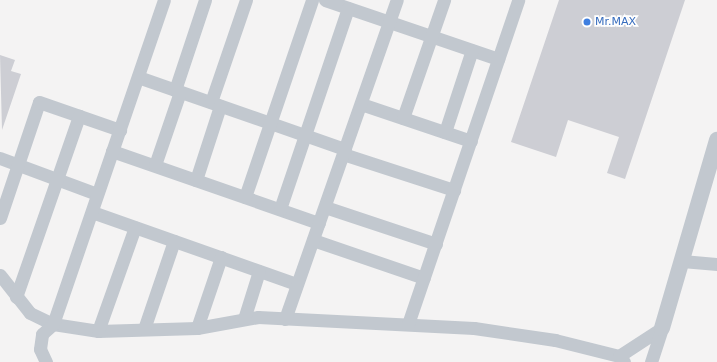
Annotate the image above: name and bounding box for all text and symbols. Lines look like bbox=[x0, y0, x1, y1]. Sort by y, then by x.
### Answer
place label: Mr.MAX bbox=[595, 15, 636, 29]
marker: Mr.MAX bbox=[582, 17, 592, 27]

